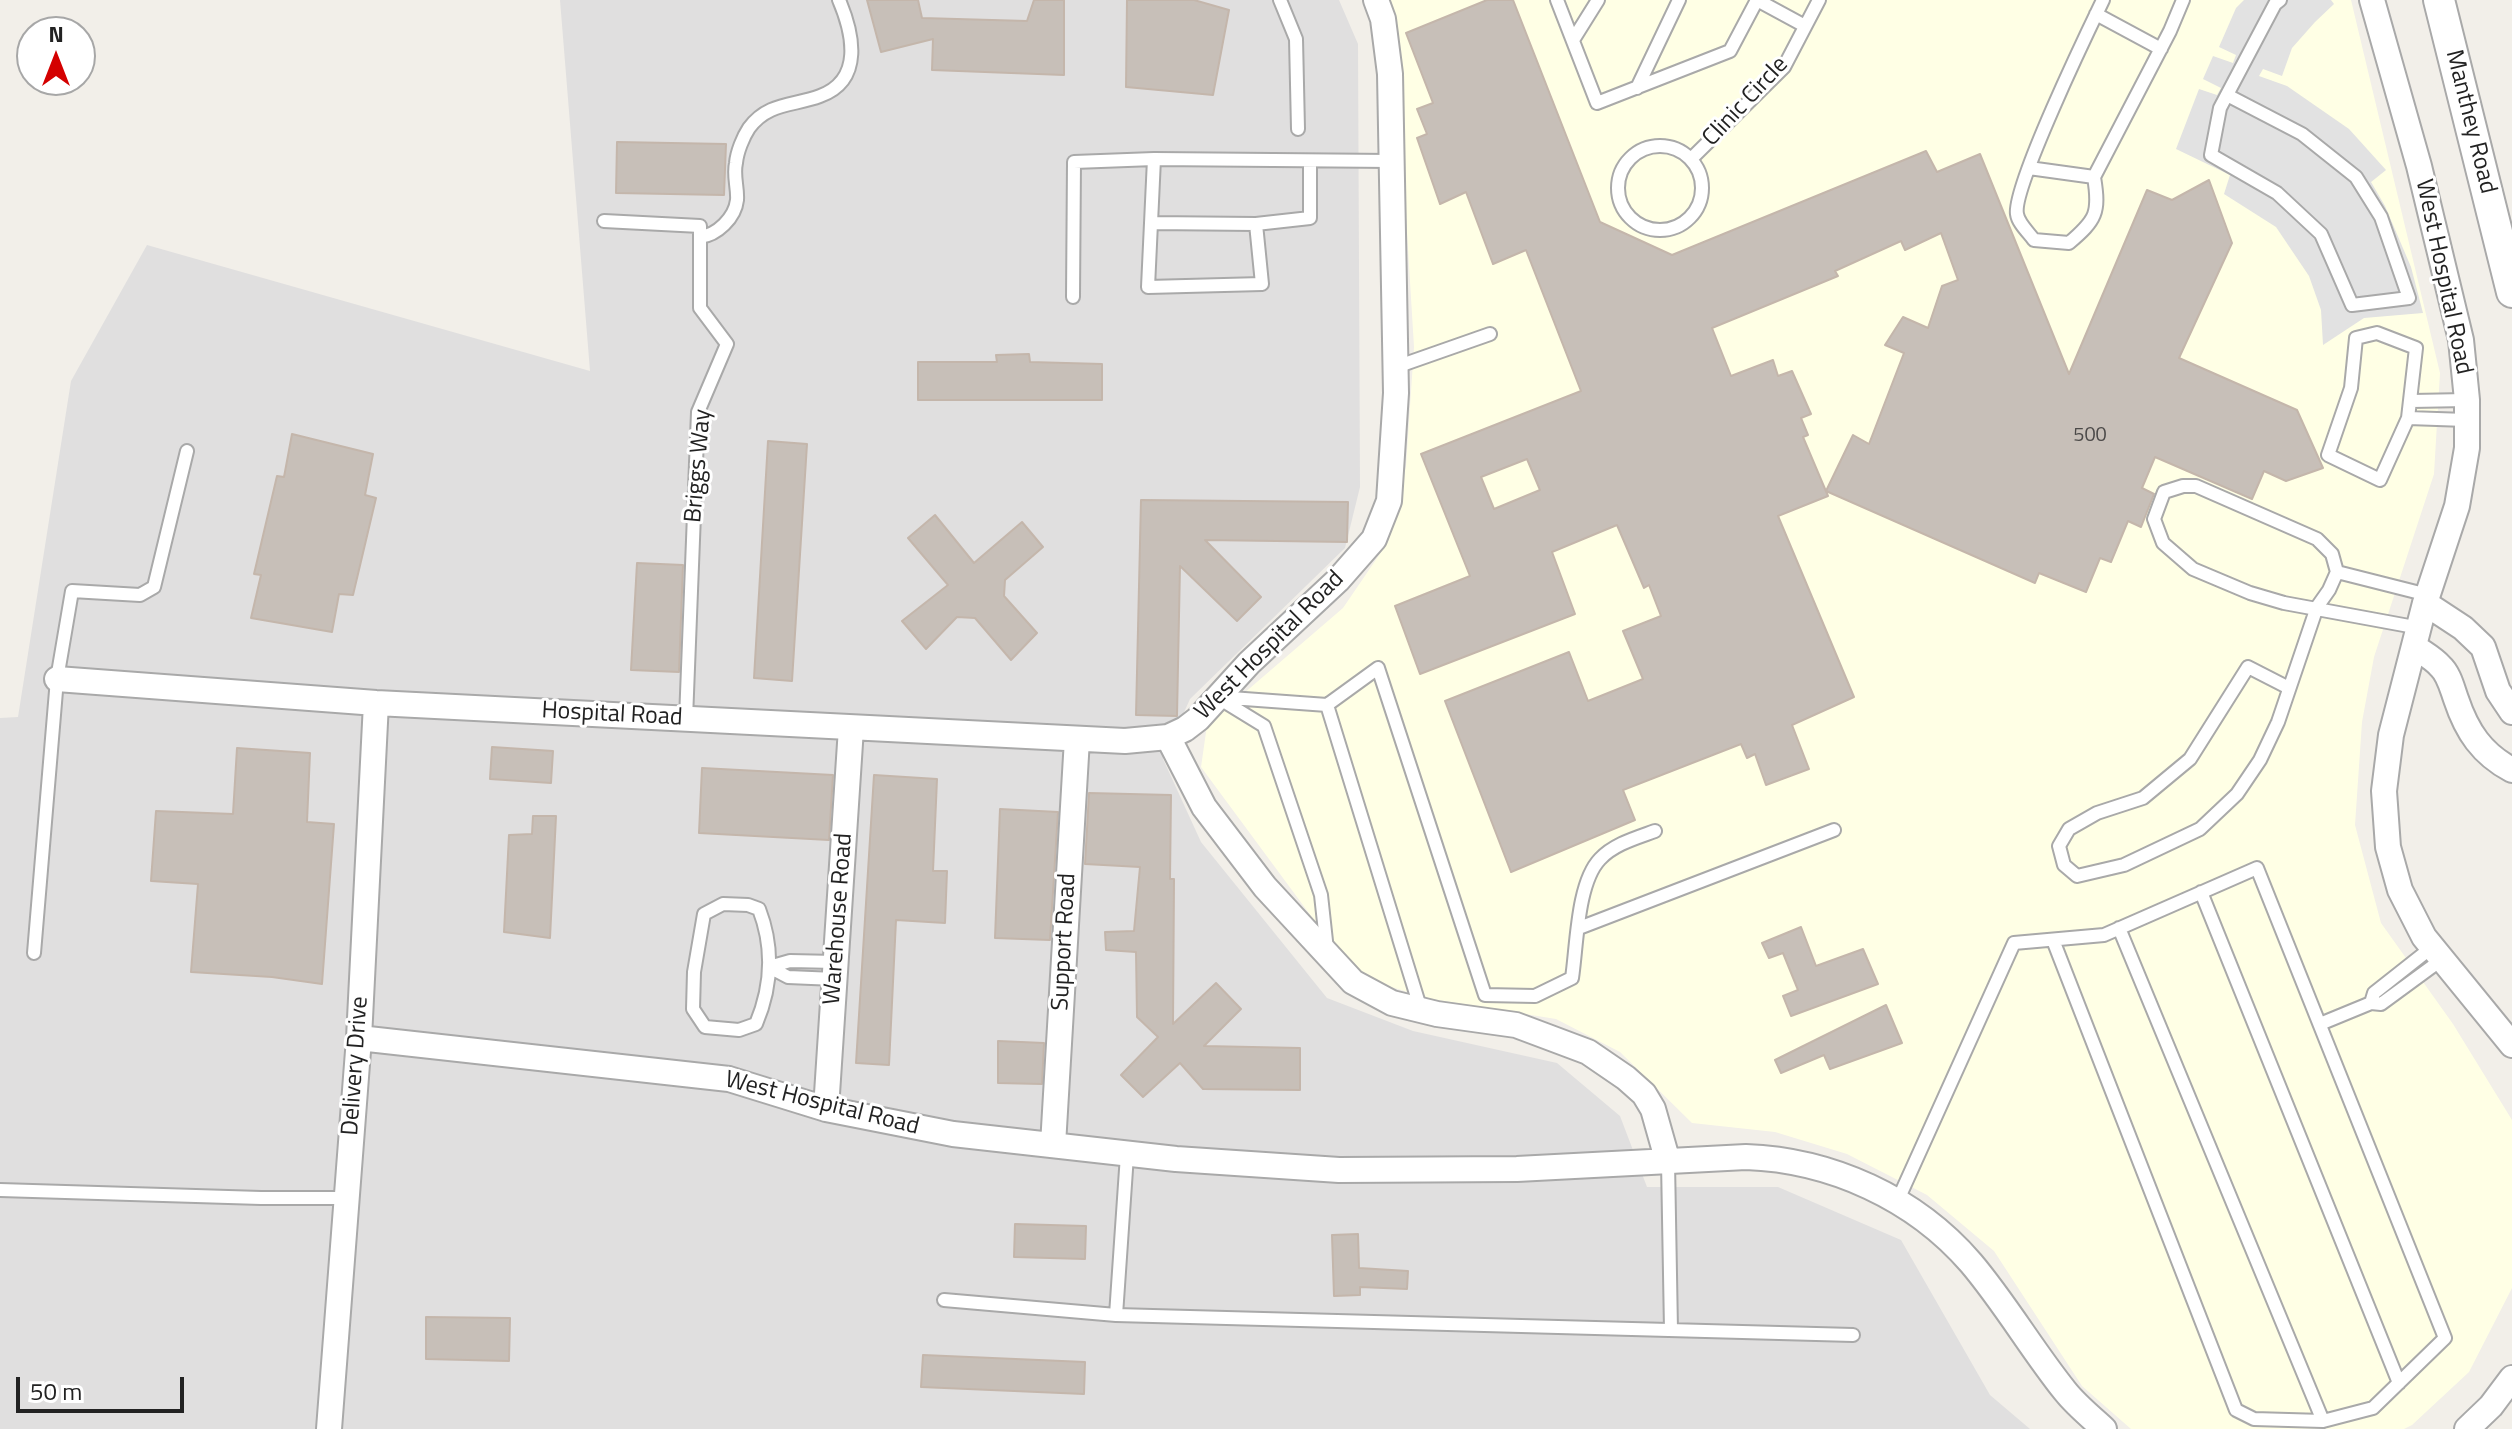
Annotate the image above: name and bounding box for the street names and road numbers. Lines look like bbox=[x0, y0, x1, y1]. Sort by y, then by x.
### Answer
street label: Manthey Road bbox=[2438, 47, 2502, 197]
street label: Clinic Circle bbox=[1697, 51, 1795, 153]
street label: West Hospital Road bbox=[2408, 177, 2478, 377]
street label: Briggs Way bbox=[680, 408, 718, 524]
street label: West Hospital Road bbox=[1190, 566, 1350, 726]
street label: Hospital Road bbox=[541, 697, 683, 733]
street label: Warehouse Road bbox=[819, 832, 859, 1006]
street label: Support Road bbox=[1047, 872, 1083, 1012]
street label: Delivery Drive bbox=[337, 995, 375, 1137]
street label: West Hospital Road bbox=[722, 1066, 922, 1142]

